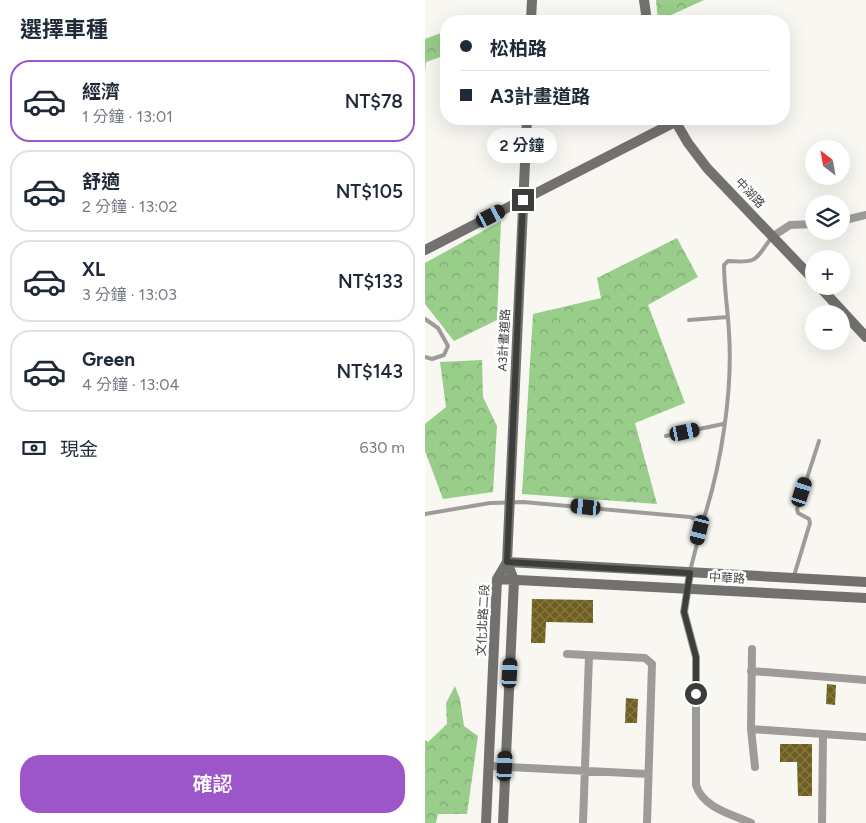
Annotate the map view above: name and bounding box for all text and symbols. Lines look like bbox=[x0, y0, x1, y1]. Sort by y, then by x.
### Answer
text: 選擇車種 bbox=[20, 16, 108, 43]
text: 松柏路 bbox=[490, 37, 547, 60]
icon: car bbox=[22, 79, 67, 124]
text: 經濟 bbox=[82, 80, 120, 103]
text: A3計畫道路 bbox=[490, 85, 590, 108]
text: NT$78 bbox=[345, 90, 403, 113]
text: 1 分鐘 · 13:01 bbox=[82, 107, 173, 126]
callout: 2 分鐘 bbox=[488, 128, 558, 162]
text: 2 分鐘 bbox=[500, 136, 545, 155]
north arrow bbox=[805, 140, 850, 185]
map controls bbox=[805, 140, 850, 350]
icon: car bbox=[22, 169, 67, 214]
text: 舒適 bbox=[82, 170, 120, 193]
street label: 中湖路 bbox=[733, 175, 767, 211]
text: NT$105 bbox=[336, 180, 403, 203]
route end bbox=[512, 189, 534, 211]
button: layers bbox=[805, 195, 850, 240]
text: 2 分鐘 · 13:02 bbox=[82, 197, 177, 216]
car bbox=[474, 203, 507, 229]
button: + bbox=[805, 250, 850, 295]
text: XL bbox=[82, 258, 105, 281]
icon: car bbox=[22, 259, 67, 304]
text: NT$133 bbox=[338, 270, 403, 293]
text: 3 分鐘 · 13:03 bbox=[82, 285, 177, 304]
button: − bbox=[805, 305, 850, 350]
street label: A3計畫道路 bbox=[495, 308, 513, 372]
text: Green bbox=[82, 348, 135, 371]
icon: car bbox=[22, 349, 67, 394]
text: NT$143 bbox=[336, 360, 403, 383]
text: 4 分鐘 · 13:04 bbox=[82, 375, 179, 394]
car bbox=[668, 422, 701, 442]
icon: cash bbox=[20, 434, 48, 462]
text: 現金 bbox=[60, 438, 98, 461]
text: 630 m bbox=[359, 438, 405, 457]
car bbox=[790, 475, 813, 509]
car bbox=[570, 498, 601, 516]
car bbox=[689, 514, 710, 546]
street label: 中華路 bbox=[709, 570, 745, 586]
street label: 文化北路二段 bbox=[474, 584, 492, 656]
car bbox=[501, 658, 518, 688]
route start bbox=[685, 683, 707, 705]
car bbox=[496, 751, 513, 781]
button: 確認 bbox=[20, 755, 405, 813]

